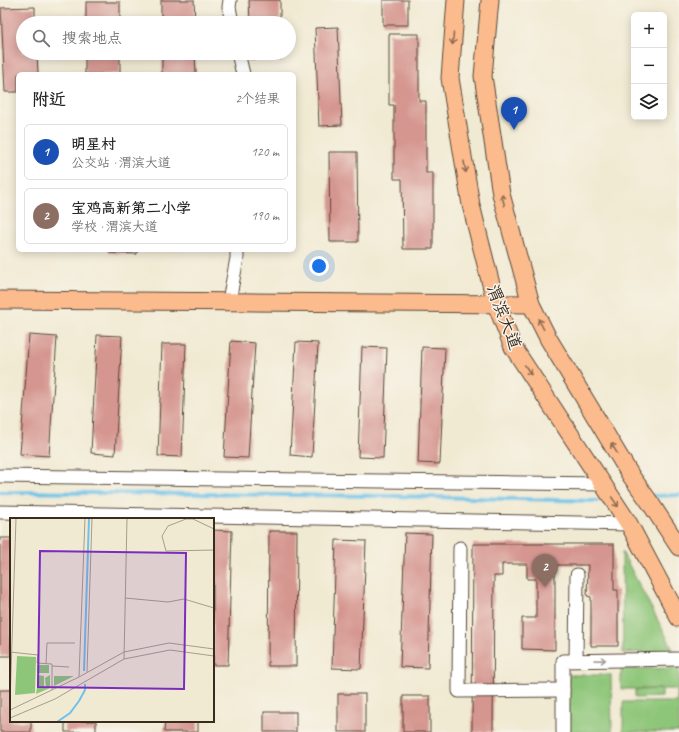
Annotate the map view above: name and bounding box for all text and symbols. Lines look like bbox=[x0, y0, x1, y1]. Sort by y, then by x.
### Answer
map controls bbox=[631, 12, 667, 120]
button: + bbox=[631, 12, 667, 48]
search box bbox=[16, 16, 296, 60]
icon: search bbox=[30, 27, 52, 49]
text: 搜索地点 bbox=[62, 29, 122, 48]
one-way arrow bbox=[449, 32, 456, 45]
button: − bbox=[631, 48, 667, 84]
button: layers bbox=[631, 84, 667, 120]
text: 附近 bbox=[32, 89, 66, 110]
text: 2个结果 bbox=[235, 91, 280, 107]
pin: 1 bbox=[501, 97, 527, 130]
text: 明星村 bbox=[71, 135, 116, 154]
text: 1 bbox=[43, 144, 49, 160]
text: 120 m bbox=[251, 144, 279, 160]
text: 公交站 · 渭滨大道 bbox=[71, 155, 171, 171]
one-way arrow bbox=[461, 161, 469, 174]
one-way arrow bbox=[498, 194, 506, 207]
text: 宝鸡高新第二小学 bbox=[71, 199, 191, 218]
text: 2 bbox=[43, 208, 49, 224]
text: 190 m bbox=[251, 208, 279, 224]
text: 学校 · 渭滨大道 bbox=[71, 219, 158, 235]
your location bbox=[309, 256, 329, 276]
street label: 渭滨大道 bbox=[482, 281, 526, 353]
one-way arrow bbox=[537, 318, 544, 330]
one-way arrow bbox=[524, 364, 532, 375]
one-way arrow bbox=[610, 443, 618, 454]
one-way arrow bbox=[611, 496, 619, 507]
inset map bbox=[10, 518, 214, 722]
pin: 2 bbox=[532, 554, 558, 587]
one-way arrow bbox=[593, 656, 606, 664]

